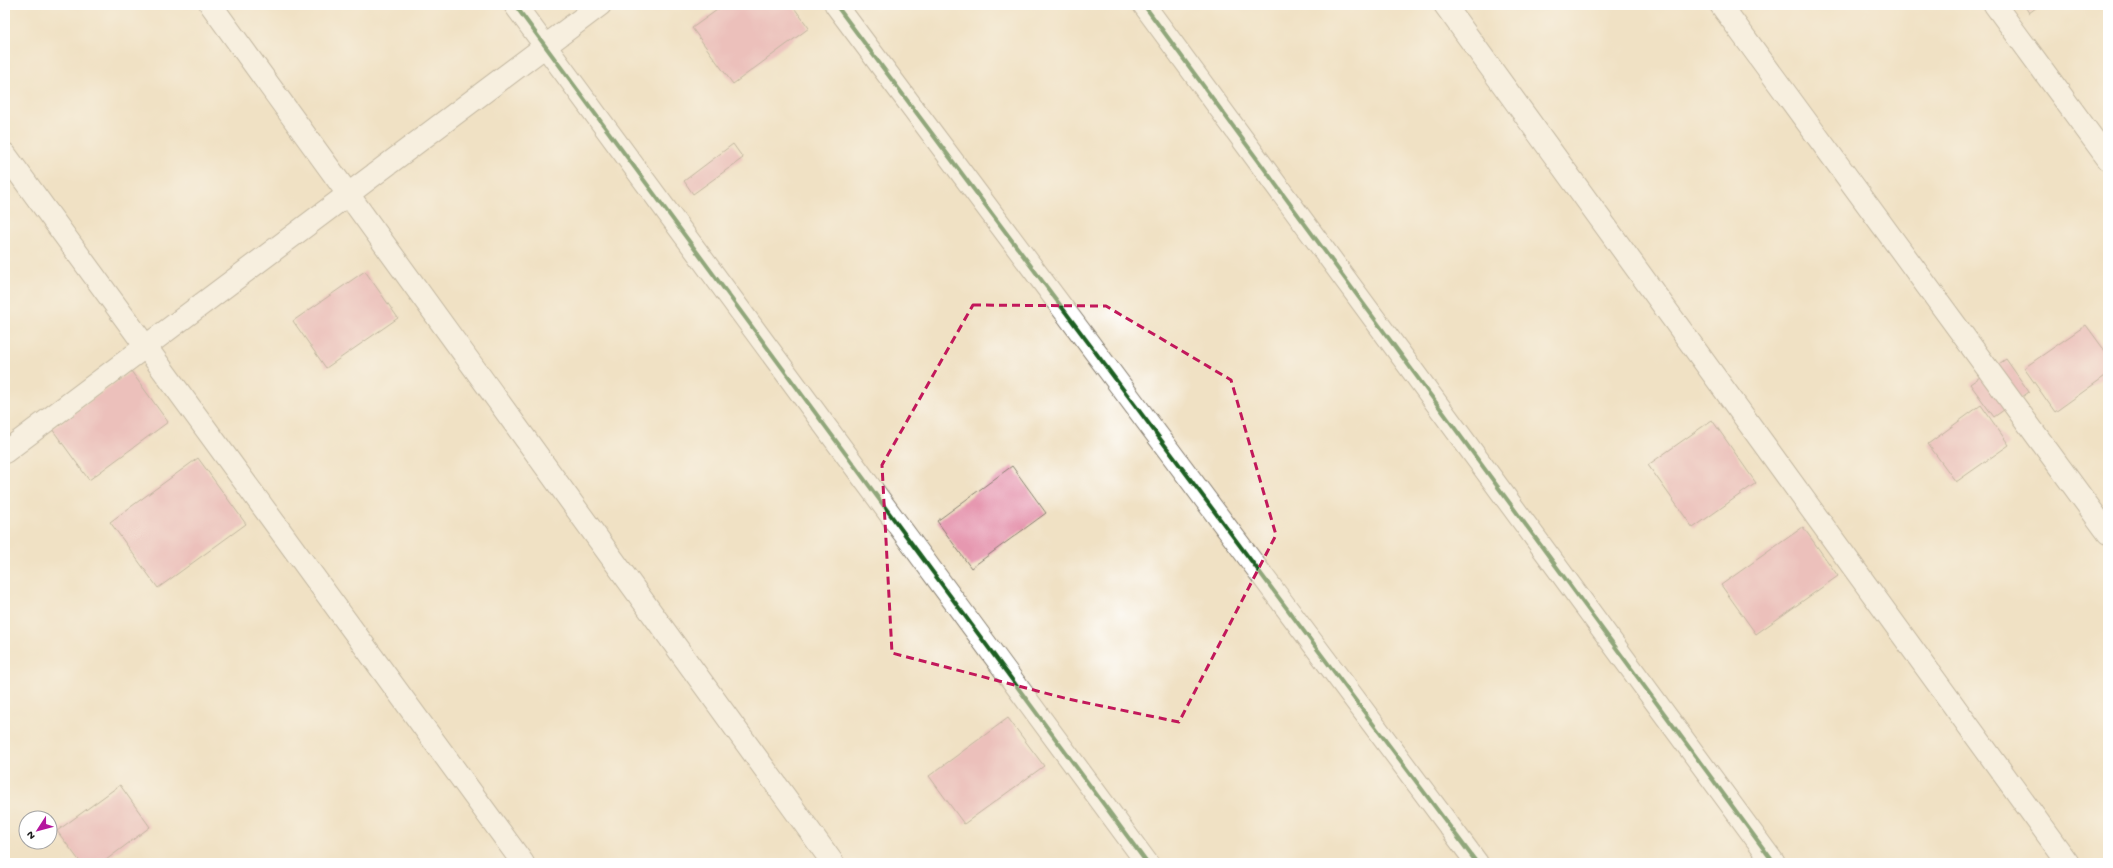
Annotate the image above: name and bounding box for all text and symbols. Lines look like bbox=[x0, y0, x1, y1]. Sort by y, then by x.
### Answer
north arrow bbox=[18, 810, 58, 850]
text: N bbox=[25, 828, 38, 841]

